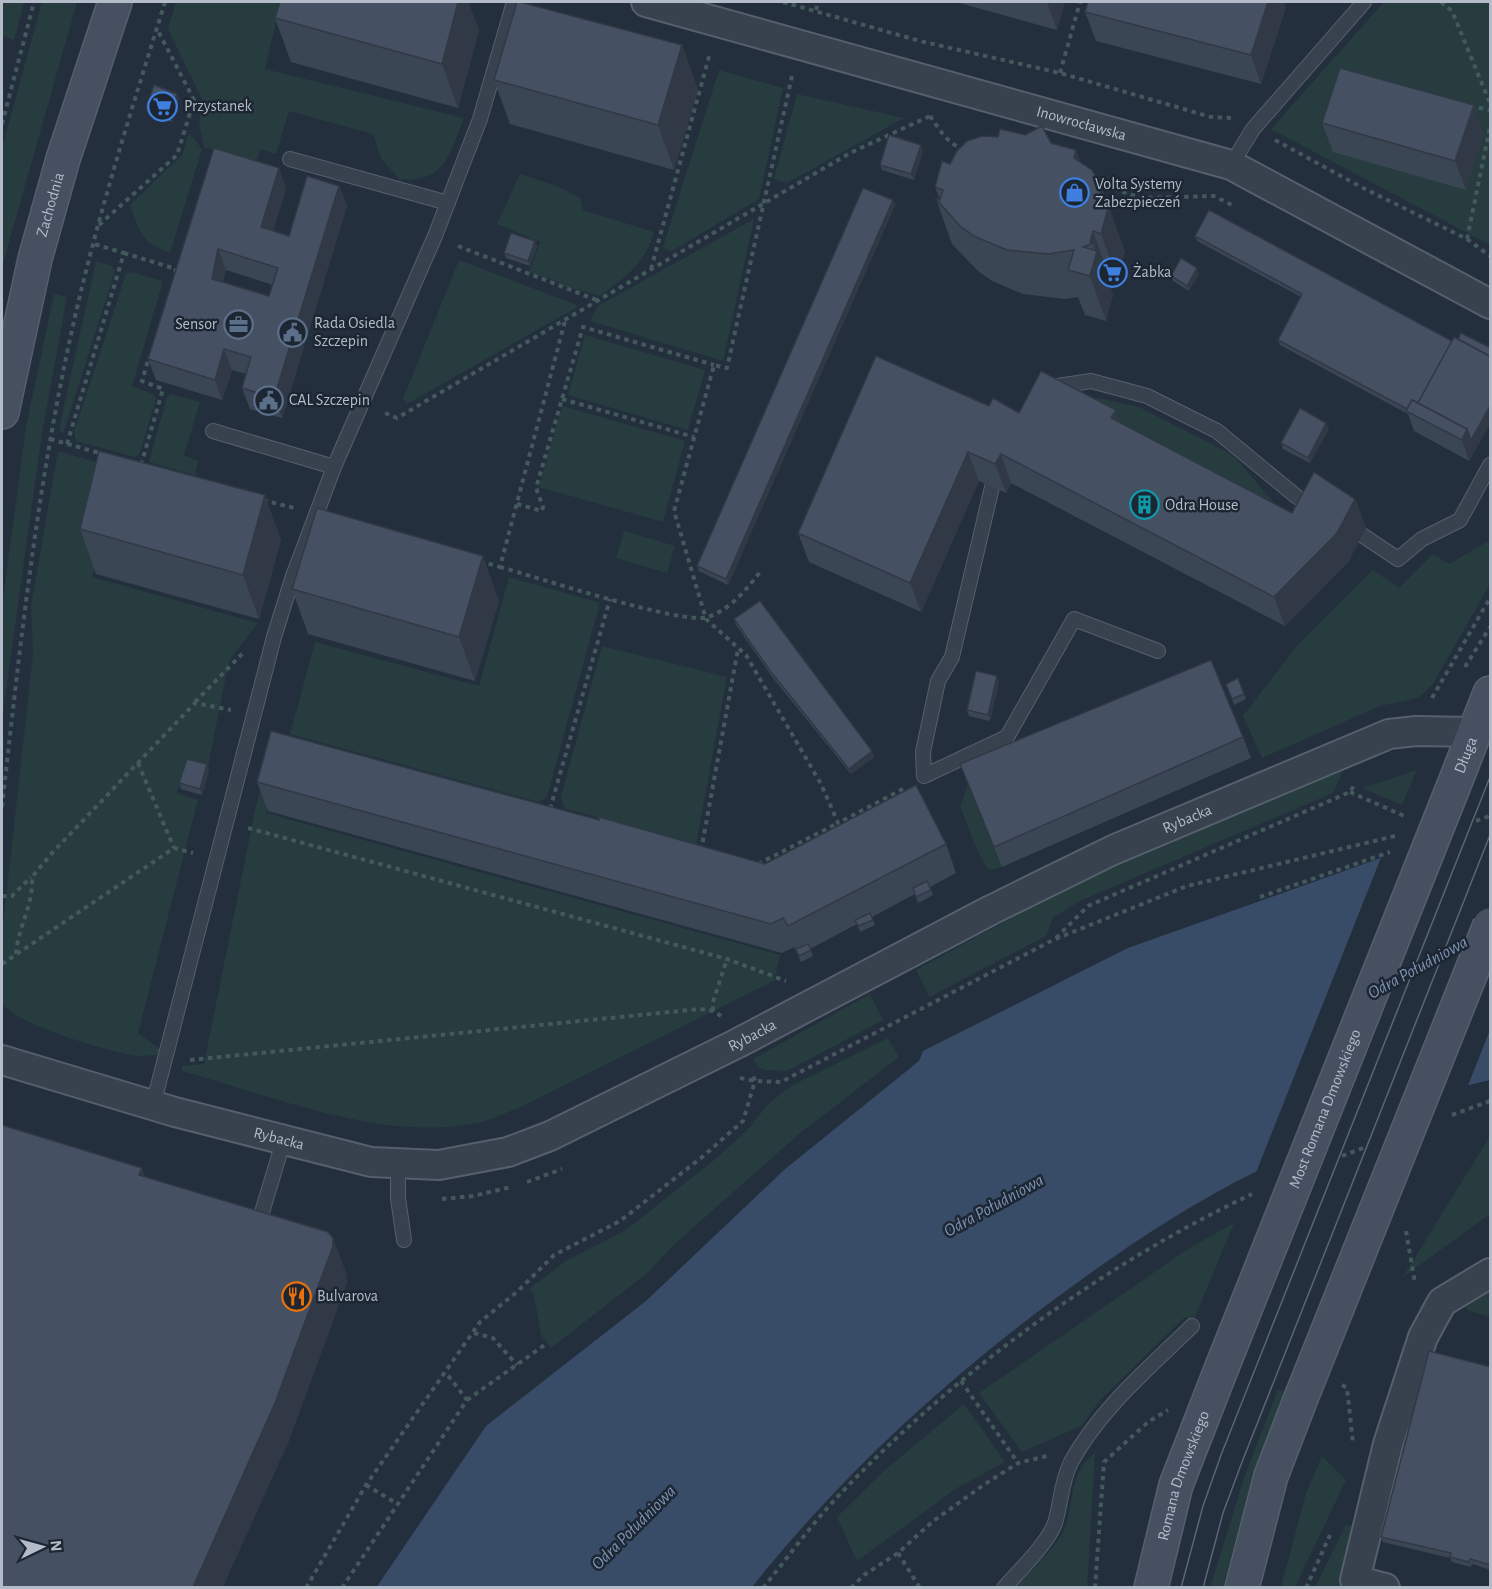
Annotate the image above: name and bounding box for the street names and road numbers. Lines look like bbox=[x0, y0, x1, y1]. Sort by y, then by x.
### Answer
street label: Inowrocławska bbox=[1035, 103, 1128, 143]
street label: Zachodnia bbox=[34, 171, 67, 239]
street label: Długa bbox=[1451, 735, 1480, 776]
street label: Rybacka bbox=[1160, 802, 1214, 836]
street label: Rybacka bbox=[726, 1016, 779, 1054]
street label: Most Romana Dmowskiego bbox=[1286, 1027, 1364, 1191]
street label: Rybacka bbox=[252, 1124, 306, 1153]
street label: Romana Dmowskiego bbox=[1155, 1408, 1212, 1542]

